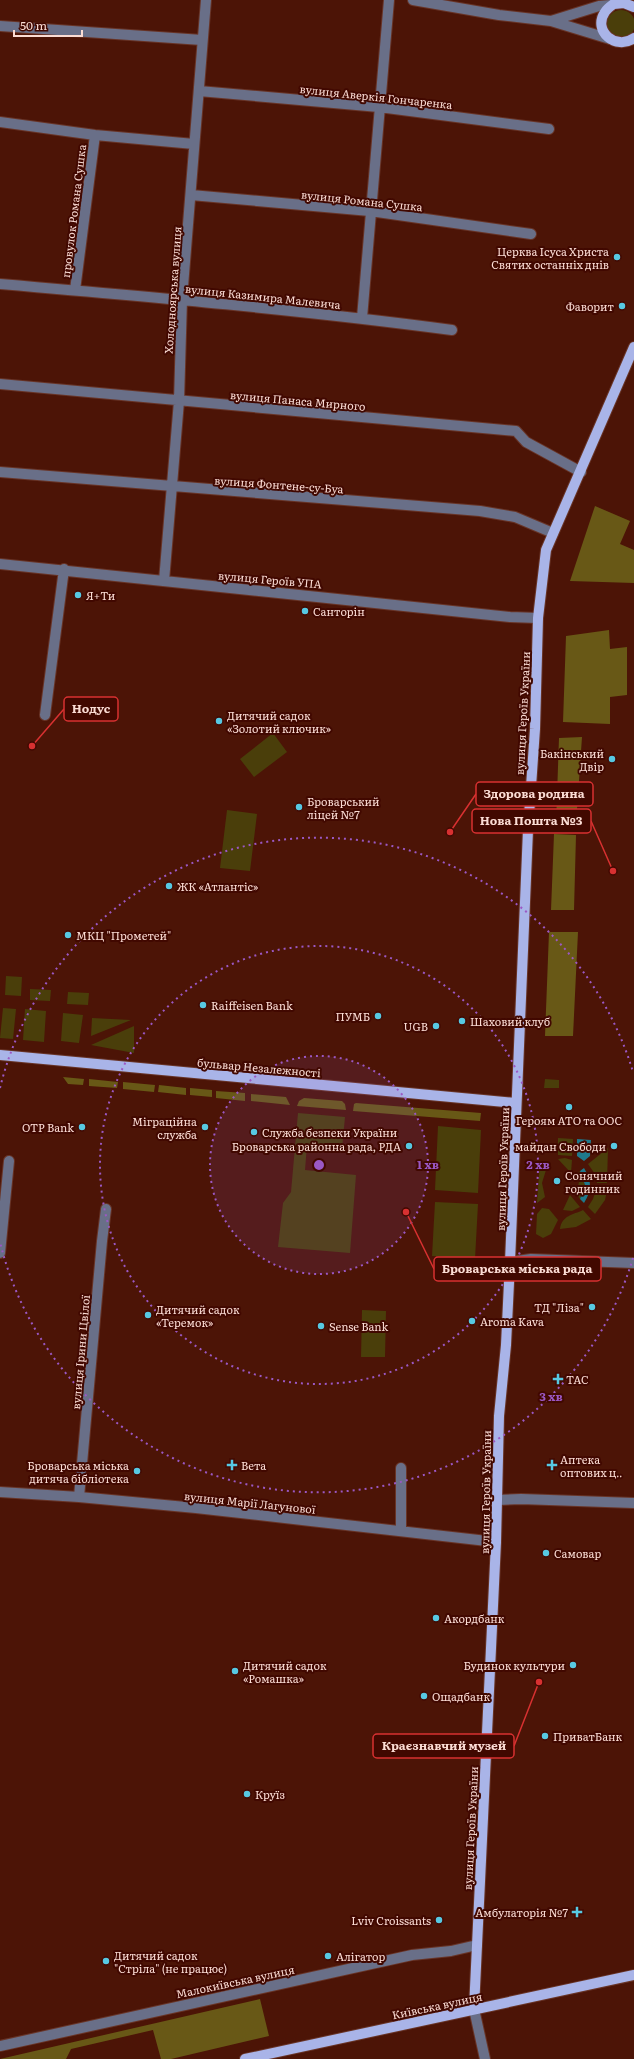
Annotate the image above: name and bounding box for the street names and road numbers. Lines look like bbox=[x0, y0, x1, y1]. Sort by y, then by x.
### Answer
street label: вулиця Аверкія Гончаренка bbox=[299, 80, 453, 112]
street label: провулок Романа Сушка bbox=[57, 143, 89, 279]
street label: вулиця Романа Сушка bbox=[300, 186, 424, 214]
street label: Холодноярська вулиця bbox=[160, 225, 184, 354]
street label: вулиця Казимира Малевича bbox=[184, 280, 342, 312]
street label: вулиця Панаса Мирного bbox=[230, 386, 366, 414]
street label: вулиця Фонтене-су-Буа bbox=[214, 472, 344, 497]
street label: вулиця Героїв УПА bbox=[218, 567, 322, 591]
street label: вулиця Героїв України bbox=[511, 651, 533, 775]
street label: бульвар Незалежності bbox=[196, 1054, 322, 1080]
street label: вулиця Героїв України bbox=[492, 1107, 512, 1231]
street label: вулиця Ірини Цвілої bbox=[67, 1294, 93, 1410]
street label: вулиця Героїв України bbox=[476, 1430, 494, 1554]
street label: вулиця Марії Лагунової bbox=[184, 1487, 317, 1517]
street label: вулиця Героїв України bbox=[459, 1766, 481, 1890]
street label: Малокиївська вулиця bbox=[174, 1961, 296, 2001]
street label: Київська вулиця bbox=[390, 1988, 484, 2022]

